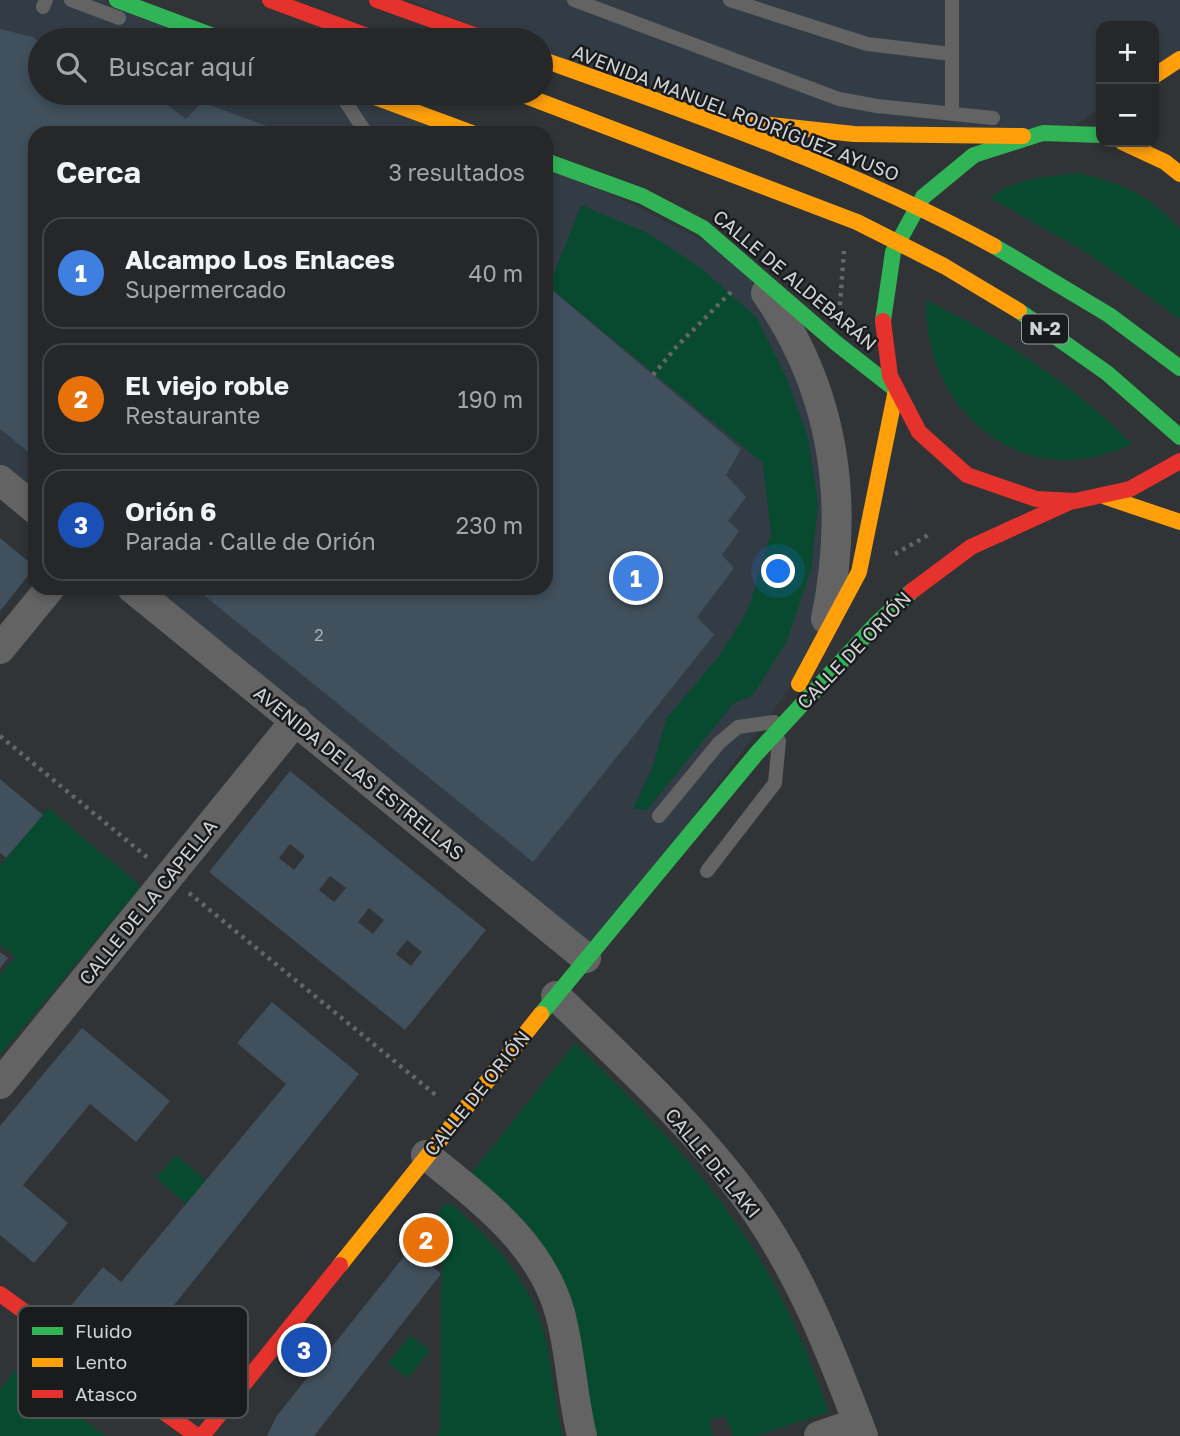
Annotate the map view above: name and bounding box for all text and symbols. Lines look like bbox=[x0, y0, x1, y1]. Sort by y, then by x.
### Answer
map controls bbox=[1096, 21, 1159, 147]
button: + bbox=[1096, 21, 1159, 84]
search box bbox=[28, 28, 553, 105]
street label: AVENIDA MANUEL RODRÍGUEZ AYUSO bbox=[570, 39, 903, 186]
icon: search bbox=[52, 48, 90, 86]
text: Buscar aquí bbox=[108, 51, 254, 82]
button: − bbox=[1096, 84, 1159, 147]
text: Cerca bbox=[56, 154, 141, 190]
text: 3 resultados bbox=[388, 158, 525, 186]
street label: CALLE DE ALDEBARÁN bbox=[709, 204, 882, 355]
text: Alcampo Los Enlaces bbox=[125, 244, 395, 275]
text: 1 bbox=[75, 259, 87, 287]
text: 40 m bbox=[469, 259, 523, 287]
text: Supermercado bbox=[125, 275, 286, 303]
road number: N-2 bbox=[1022, 314, 1068, 344]
text: El viejo roble bbox=[125, 370, 289, 401]
text: 2 bbox=[74, 385, 88, 413]
text: 190 m bbox=[458, 385, 523, 413]
text: Restaurante bbox=[125, 401, 260, 429]
text: Orión 6 bbox=[125, 496, 217, 527]
text: 3 bbox=[74, 511, 88, 539]
text: 230 m bbox=[456, 511, 523, 539]
text: Parada · Calle de Orión bbox=[125, 527, 376, 555]
pin: 1 bbox=[613, 552, 659, 604]
your location bbox=[761, 554, 795, 588]
street label: CALLE DE ORIÓN bbox=[792, 586, 916, 713]
house number: 2 bbox=[314, 625, 324, 645]
street label: AVENIDA DE LAS ESTRELLAS bbox=[250, 681, 469, 864]
street label: CALLE DE LA CAPELLA bbox=[74, 814, 222, 989]
street label: CALLE DE ORIÓN bbox=[419, 1025, 534, 1160]
street label: CALLE DE LAKI bbox=[661, 1103, 766, 1222]
pin: 2 bbox=[403, 1214, 449, 1266]
legend bbox=[18, 1306, 248, 1418]
text: Fluido bbox=[75, 1319, 132, 1342]
pin: 3 bbox=[281, 1324, 327, 1376]
text: Lento bbox=[75, 1350, 127, 1373]
text: Atasco bbox=[75, 1382, 137, 1405]

